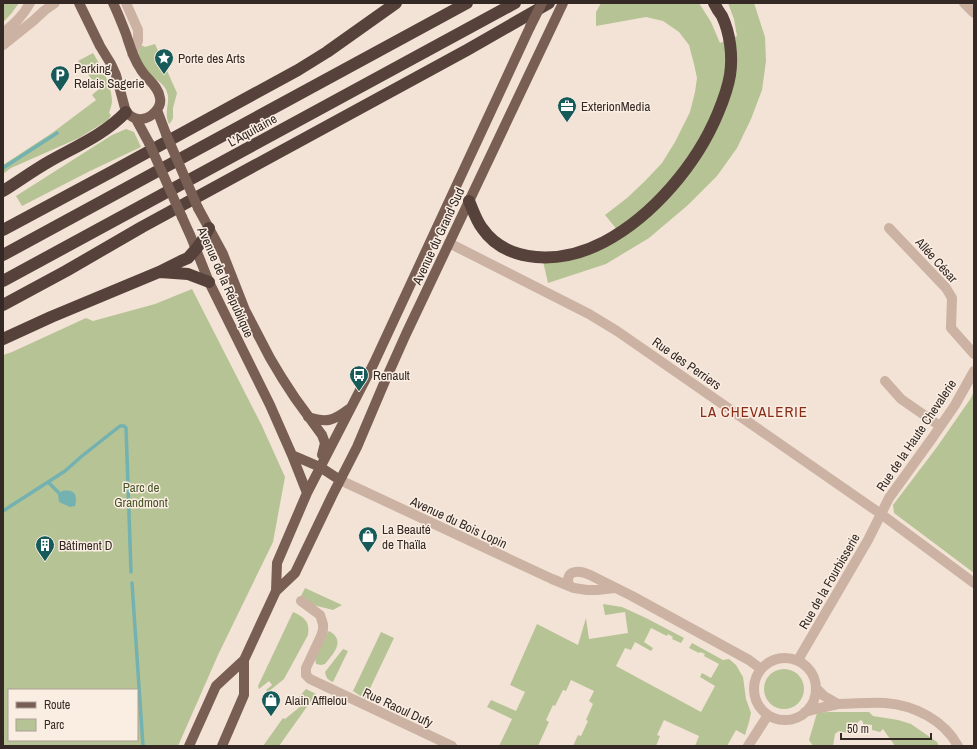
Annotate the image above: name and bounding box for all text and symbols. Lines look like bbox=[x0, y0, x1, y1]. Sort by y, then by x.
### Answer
place icon: Porte des Arts bbox=[153, 47, 175, 75]
place label: Porte des Arts bbox=[178, 50, 245, 67]
place label: Parking Relais Sagerie bbox=[74, 60, 145, 92]
parking icon: Parking Relais Sagerie bbox=[49, 64, 71, 92]
office icon: ExterionMedia bbox=[556, 95, 578, 123]
place label: ExterionMedia bbox=[581, 98, 650, 115]
street label: L'Aquitaine bbox=[225, 110, 280, 151]
street label: Avenue du Grand Sud bbox=[408, 185, 468, 288]
street label: Avenue de la République bbox=[193, 223, 258, 340]
street label: Allée César bbox=[911, 233, 962, 287]
street label: Rue des Perriers bbox=[649, 333, 725, 393]
bus stop icon: Renault bbox=[348, 364, 370, 392]
place label: Renault bbox=[373, 367, 410, 384]
street label: Rue de la Haute Chevalerie bbox=[873, 376, 960, 495]
district label: LA CHEVALERIE bbox=[700, 401, 808, 422]
park label: Parc de Grandmont bbox=[114, 479, 168, 511]
street label: Avenue du Bois Lopin bbox=[407, 492, 510, 552]
place label: La Beauté de Thaïla bbox=[382, 521, 431, 553]
shop icon: La Beauté de Thaïla bbox=[357, 525, 379, 553]
street label: Rue de la Fourbisserie bbox=[795, 530, 864, 632]
building icon: Bâtiment D bbox=[34, 534, 56, 562]
place label: Bâtiment D bbox=[59, 537, 113, 554]
street label: Rue Raoul Dufy bbox=[360, 684, 436, 731]
legend bbox=[8, 689, 138, 741]
shop icon: Alain Afflelou bbox=[260, 689, 282, 717]
place label: Alain Afflelou bbox=[284, 692, 347, 709]
text: Route bbox=[44, 697, 70, 713]
scale bar bbox=[841, 715, 931, 741]
text: Parc bbox=[44, 717, 64, 733]
text: 50 m bbox=[847, 721, 869, 737]

